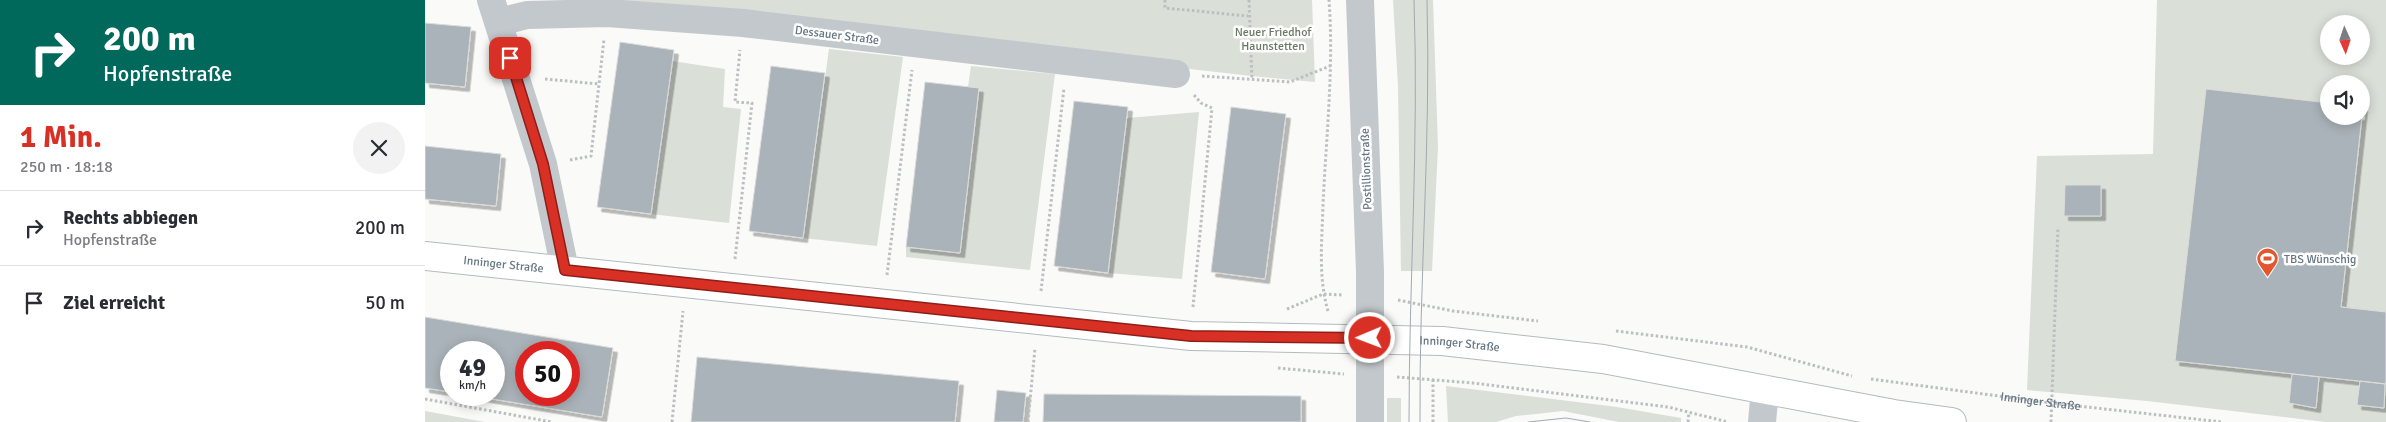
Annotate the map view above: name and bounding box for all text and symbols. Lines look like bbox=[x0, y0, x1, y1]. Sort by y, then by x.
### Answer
north arrow bbox=[2320, 15, 2370, 65]
map controls bbox=[2320, 15, 2370, 125]
text: 200 m bbox=[103, 17, 196, 60]
icon: right bbox=[20, 20, 85, 85]
street label: Dessauer Straße bbox=[794, 23, 880, 48]
park label: Neuer Friedhof Haunstetten bbox=[1235, 25, 1312, 54]
pin bbox=[489, 37, 531, 79]
icon: arrive bbox=[496, 44, 524, 72]
text: Hopfenstraße bbox=[103, 60, 232, 87]
button: sound bbox=[2320, 75, 2370, 125]
text: 1 Min. bbox=[20, 119, 102, 156]
button: close bbox=[353, 122, 405, 174]
street label: Postillionstraße bbox=[1358, 128, 1375, 210]
text: 250 m · 18:18 bbox=[20, 157, 113, 177]
text: Rechts abbiegen bbox=[63, 206, 198, 230]
icon: right bbox=[20, 214, 48, 242]
text: 200 m bbox=[355, 216, 405, 240]
text: Hopfenstraße bbox=[63, 230, 157, 250]
sports icon: TBS Wünschig bbox=[2256, 247, 2280, 278]
place label: TBS Wünschig bbox=[2284, 252, 2356, 267]
street label: Inninger Straße bbox=[463, 253, 544, 276]
icon: arrive bbox=[20, 289, 48, 317]
text: Ziel erreicht bbox=[63, 291, 165, 315]
text: 50 m bbox=[365, 291, 405, 315]
position arrow bbox=[1343, 311, 1395, 363]
street label: Inninger Straße bbox=[1419, 334, 1501, 355]
speed limit sign: 50 bbox=[515, 341, 580, 406]
text: 49 bbox=[459, 352, 486, 383]
text: km/h bbox=[459, 378, 486, 393]
street label: Inninger Straße bbox=[1999, 389, 2081, 414]

